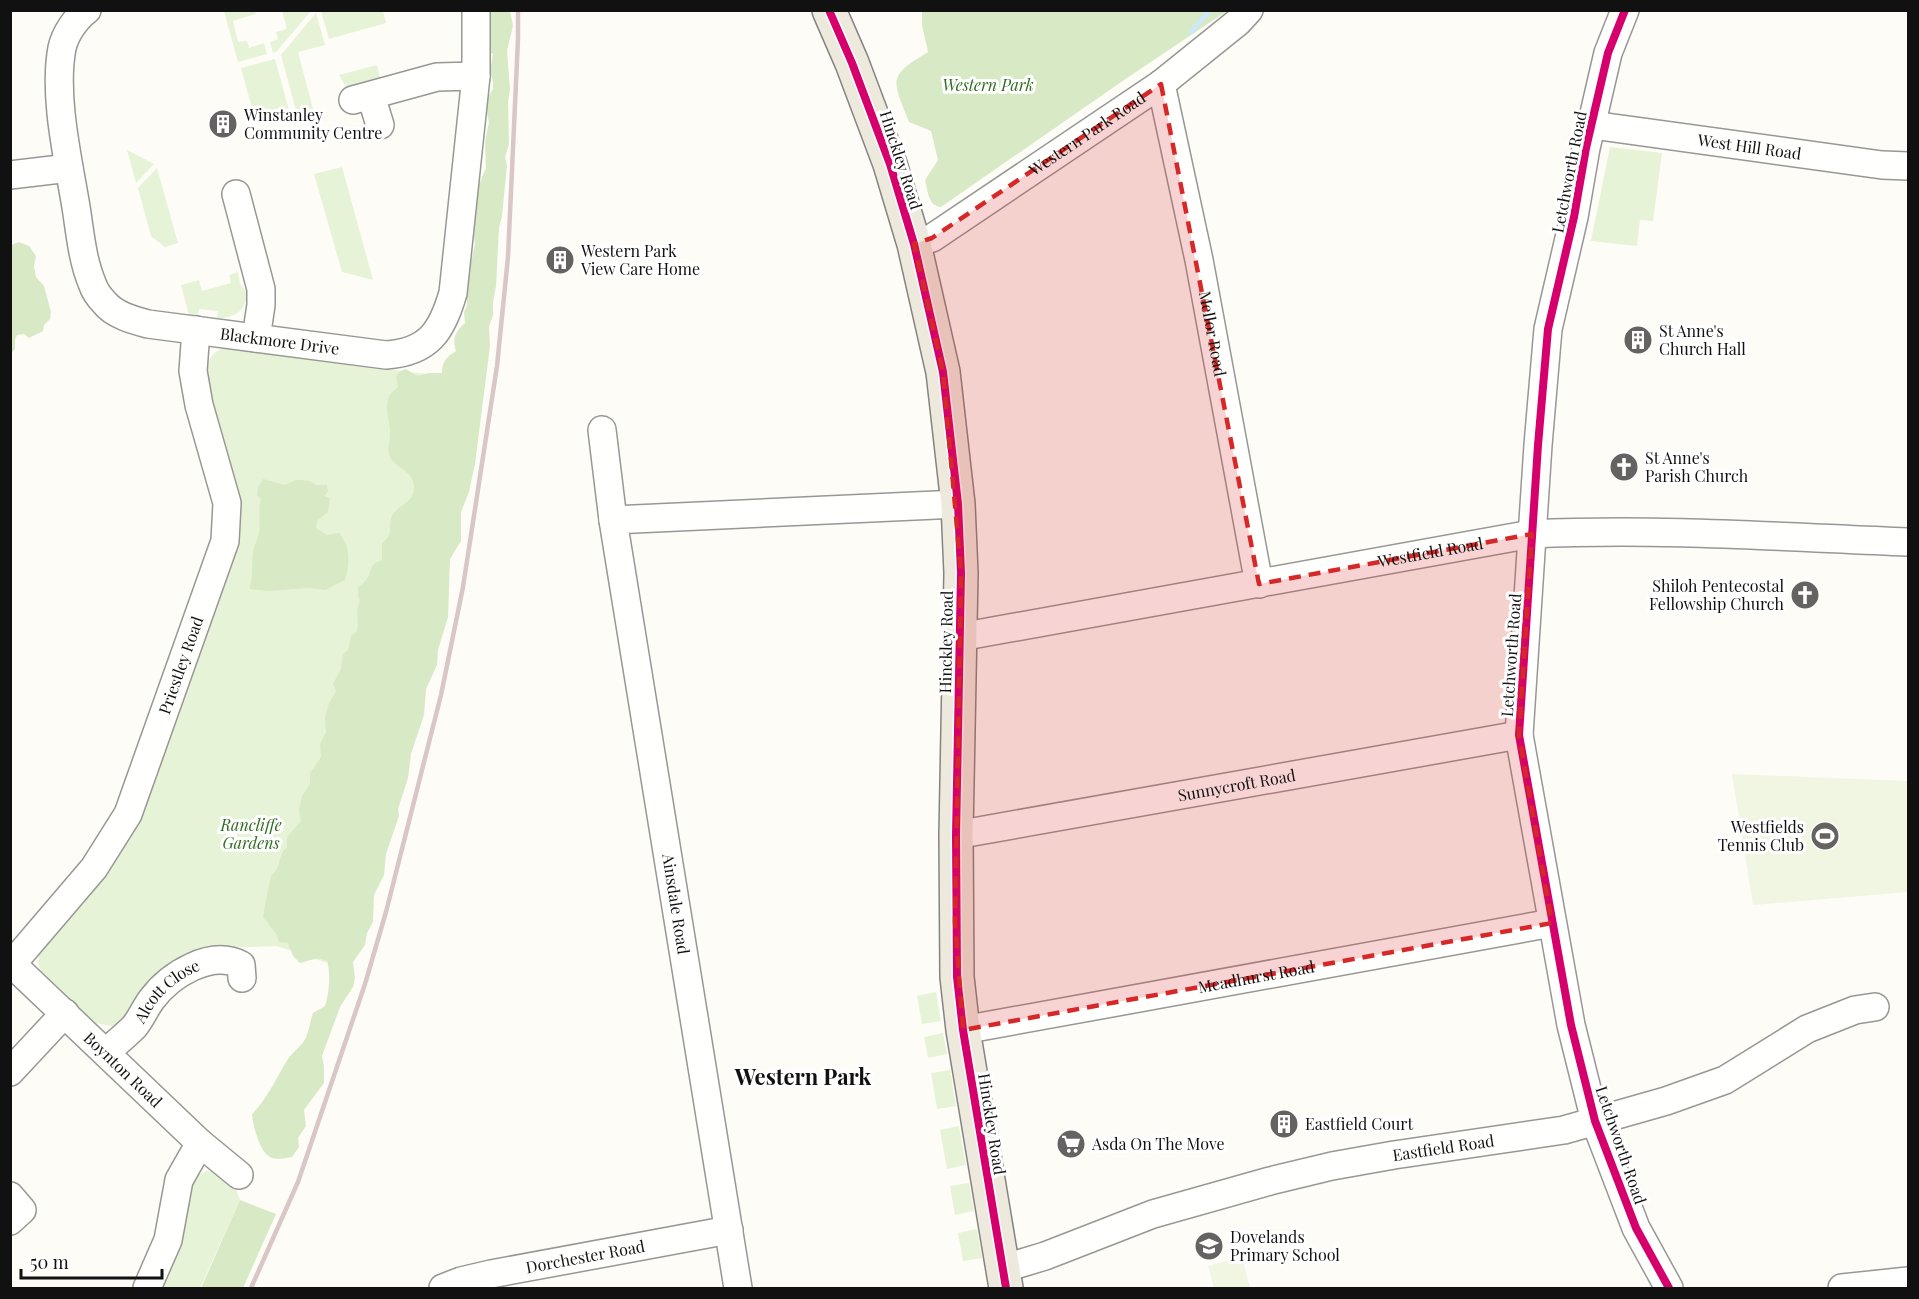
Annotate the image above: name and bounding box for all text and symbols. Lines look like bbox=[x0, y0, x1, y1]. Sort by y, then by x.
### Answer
park label: Western Park bbox=[942, 74, 1034, 95]
street label: Western Park Road bbox=[1024, 87, 1149, 180]
place label: Winstanley Community Centre bbox=[243, 104, 382, 143]
building icon: Winstanley Community Centre bbox=[207, 108, 239, 140]
street label: Hinckley Road bbox=[876, 108, 927, 212]
street label: Letchworth Road bbox=[1546, 109, 1591, 235]
street label: West Hill Road bbox=[1695, 129, 1803, 164]
place label: Western Park View Care Home bbox=[580, 240, 700, 279]
building icon: Western Park View Care Home bbox=[544, 244, 576, 276]
street label: Mellor Road bbox=[1195, 289, 1231, 378]
place label: St Anne's Church Hall bbox=[1659, 320, 1746, 359]
street label: Blackmore Drive bbox=[219, 322, 341, 359]
building icon: St Anne's Church Hall bbox=[1622, 324, 1654, 356]
place label: St Anne's Parish Church bbox=[1645, 447, 1749, 486]
church icon: St Anne's Parish Church bbox=[1608, 451, 1640, 483]
street label: Westfield Road bbox=[1375, 532, 1485, 572]
place label: Shiloh Pentecostal Fellowship Church bbox=[1649, 575, 1785, 614]
church icon: Shiloh Pentecostal Fellowship Church bbox=[1789, 579, 1821, 611]
street label: Hinckley Road bbox=[934, 590, 957, 694]
street label: Letchworth Road bbox=[1496, 593, 1525, 717]
street label: Priestley Road bbox=[153, 613, 207, 717]
street label: Sunnycroft Road bbox=[1176, 764, 1297, 805]
park label: Rancliffe Gardens bbox=[219, 814, 282, 853]
place label: Westfields Tennis Club bbox=[1718, 816, 1804, 855]
sports icon: Westfields Tennis Club bbox=[1809, 820, 1841, 852]
street label: Ainsdale Road bbox=[658, 851, 695, 956]
street label: Alcott Close bbox=[128, 954, 202, 1027]
street label: Meadhurst Road bbox=[1196, 955, 1316, 997]
street label: Boynton Road bbox=[80, 1027, 167, 1112]
district label: Western Park bbox=[734, 1061, 871, 1091]
street label: Hinckley Road bbox=[974, 1071, 1011, 1176]
street label: Letchworth Road bbox=[1591, 1083, 1652, 1207]
building icon: Eastfield Court bbox=[1268, 1108, 1300, 1140]
place label: Eastfield Court bbox=[1305, 1113, 1413, 1134]
supermarket icon: Asda On The Move bbox=[1055, 1128, 1087, 1160]
street label: Eastfield Road bbox=[1391, 1129, 1496, 1165]
place label: Asda On The Move bbox=[1091, 1133, 1225, 1154]
place label: Dovelands Primary School bbox=[1230, 1226, 1340, 1265]
school or university icon: Dovelands Primary School bbox=[1193, 1230, 1225, 1262]
street label: Dorchester Road bbox=[524, 1235, 646, 1277]
scale bar bbox=[21, 1242, 162, 1280]
text: 50 m bbox=[30, 1250, 69, 1274]

